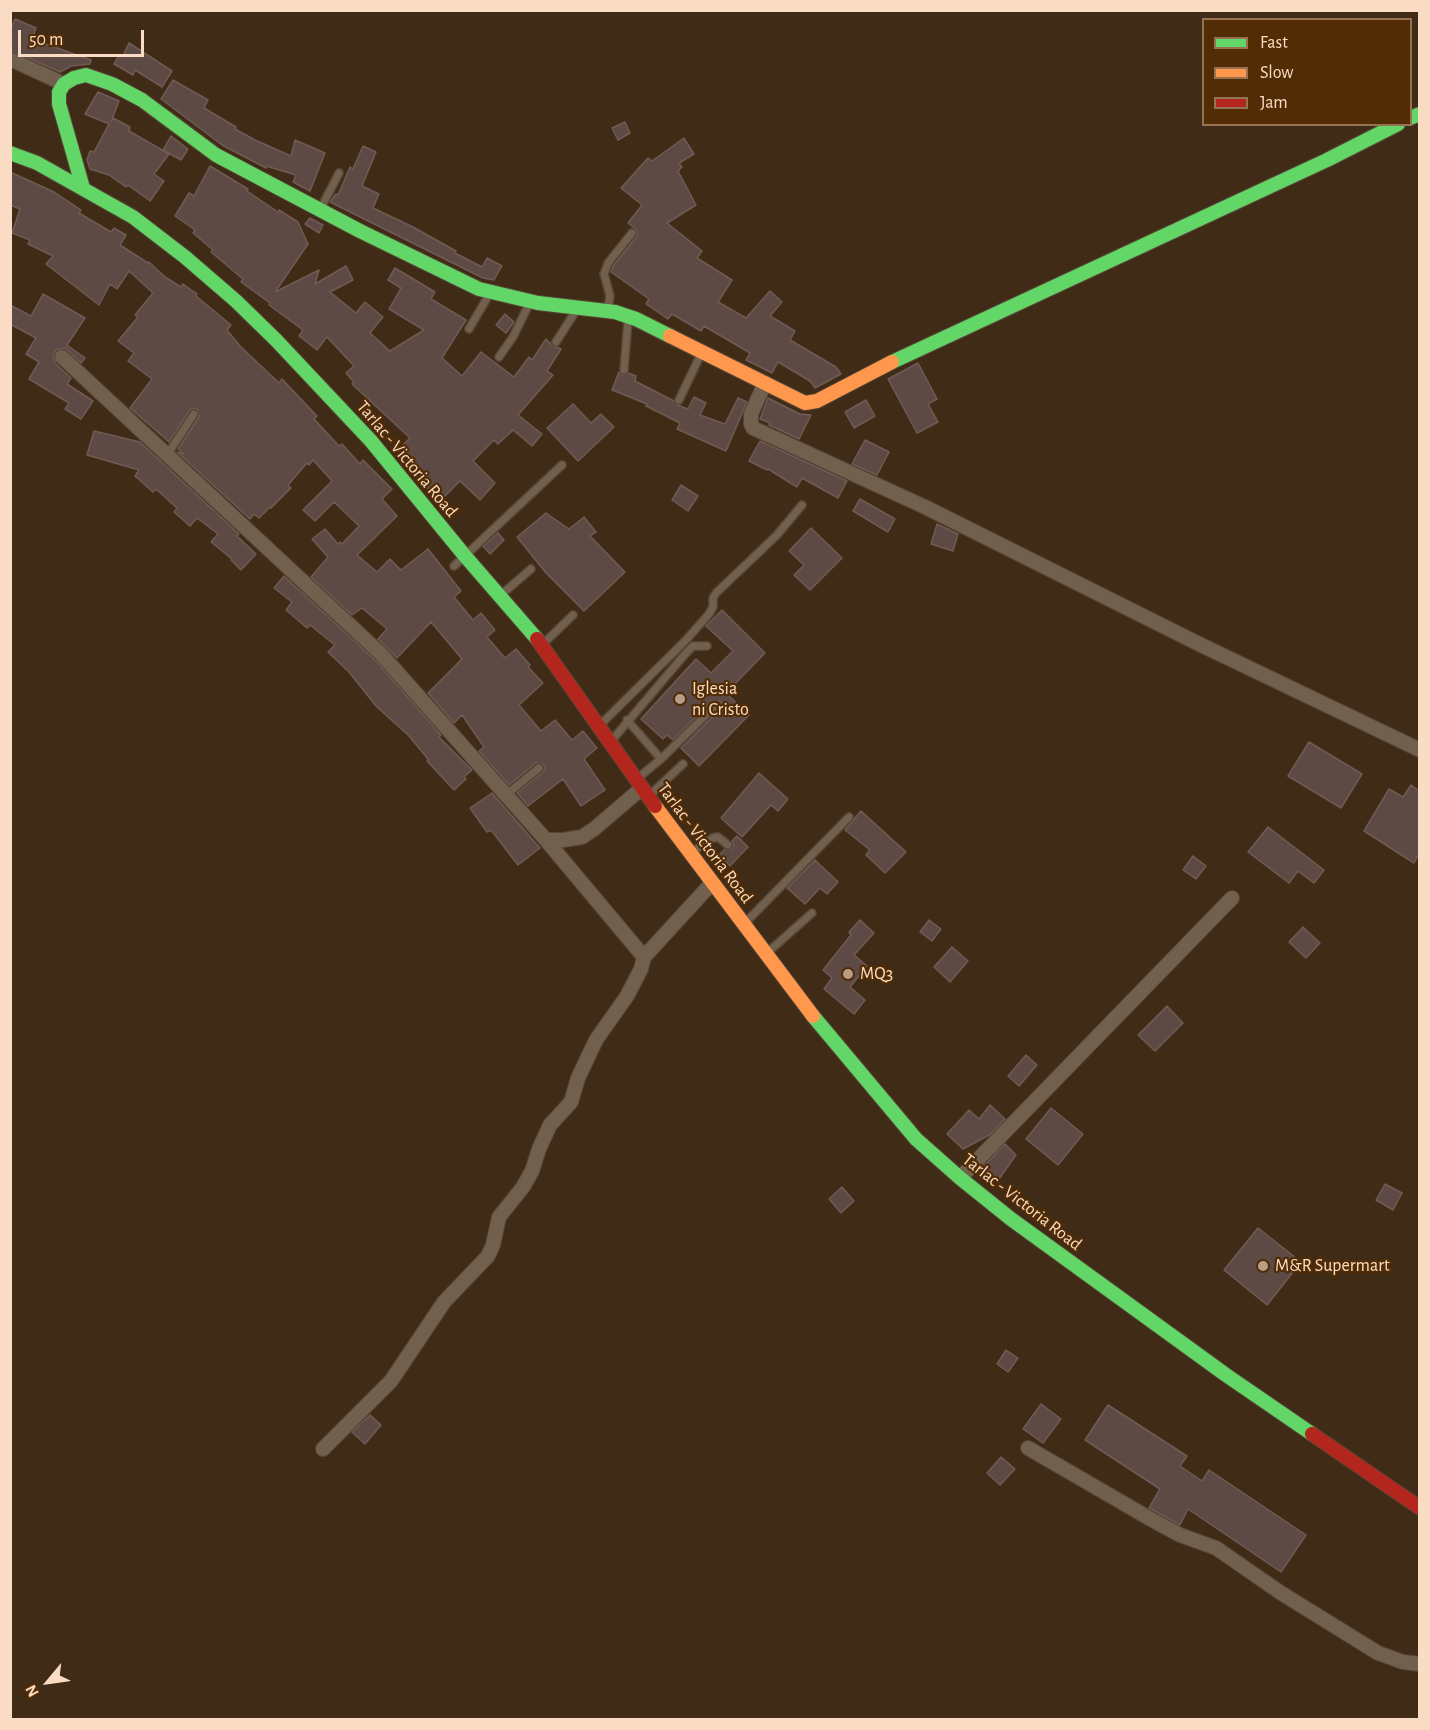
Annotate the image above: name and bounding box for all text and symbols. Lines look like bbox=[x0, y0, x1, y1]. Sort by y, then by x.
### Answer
scale bar bbox=[21, 18, 147, 56]
legend bbox=[1202, 18, 1412, 126]
text: 50 m bbox=[29, 31, 63, 49]
text: Fast bbox=[1260, 34, 1288, 52]
text: Slow bbox=[1260, 64, 1293, 82]
text: Jam bbox=[1260, 94, 1288, 112]
street label: Tarlac - Victoria Road bbox=[352, 396, 462, 522]
place label: Iglesia ni Cristo bbox=[692, 678, 749, 720]
marker: Iglesia ni Cristo bbox=[673, 692, 687, 706]
street label: Tarlac - Victoria Road bbox=[653, 778, 757, 908]
place label: MQ3 bbox=[860, 963, 893, 985]
marker: MQ3 bbox=[841, 967, 855, 981]
street label: Tarlac - Victoria Road bbox=[958, 1149, 1086, 1255]
place label: M&R Supermart bbox=[1275, 1255, 1390, 1277]
marker: M&R Supermart bbox=[1256, 1259, 1270, 1273]
north arrow bbox=[18, 1652, 78, 1712]
text: N bbox=[23, 1682, 42, 1699]

